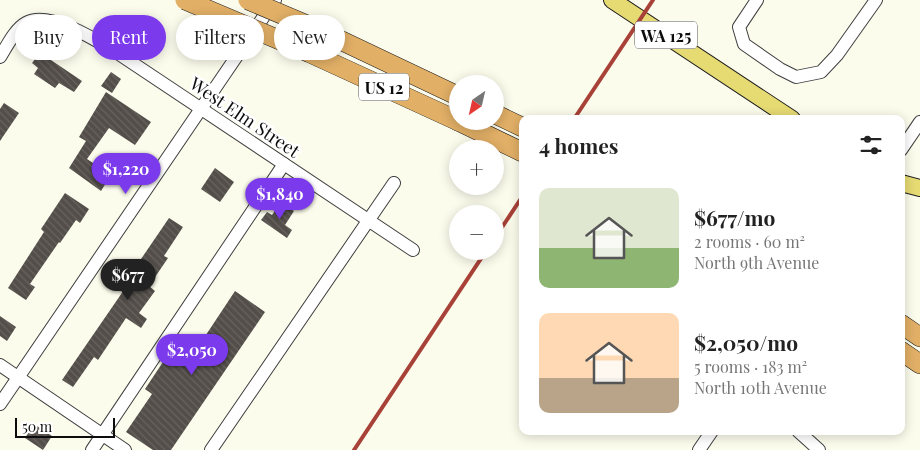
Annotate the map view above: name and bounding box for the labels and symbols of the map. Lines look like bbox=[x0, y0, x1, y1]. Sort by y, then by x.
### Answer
road number: WA 125 bbox=[635, 22, 697, 48]
street label: West Elm Street bbox=[185, 71, 305, 163]
road number: US 12 bbox=[359, 74, 409, 100]
north arrow bbox=[449, 75, 504, 130]
pin: $1,220 bbox=[85, 152, 167, 195]
pin: $1,840 bbox=[239, 178, 321, 220]
pin: $677 bbox=[98, 258, 158, 301]
pin: $2,050 bbox=[151, 334, 233, 376]
scale bar bbox=[15, 415, 115, 438]

